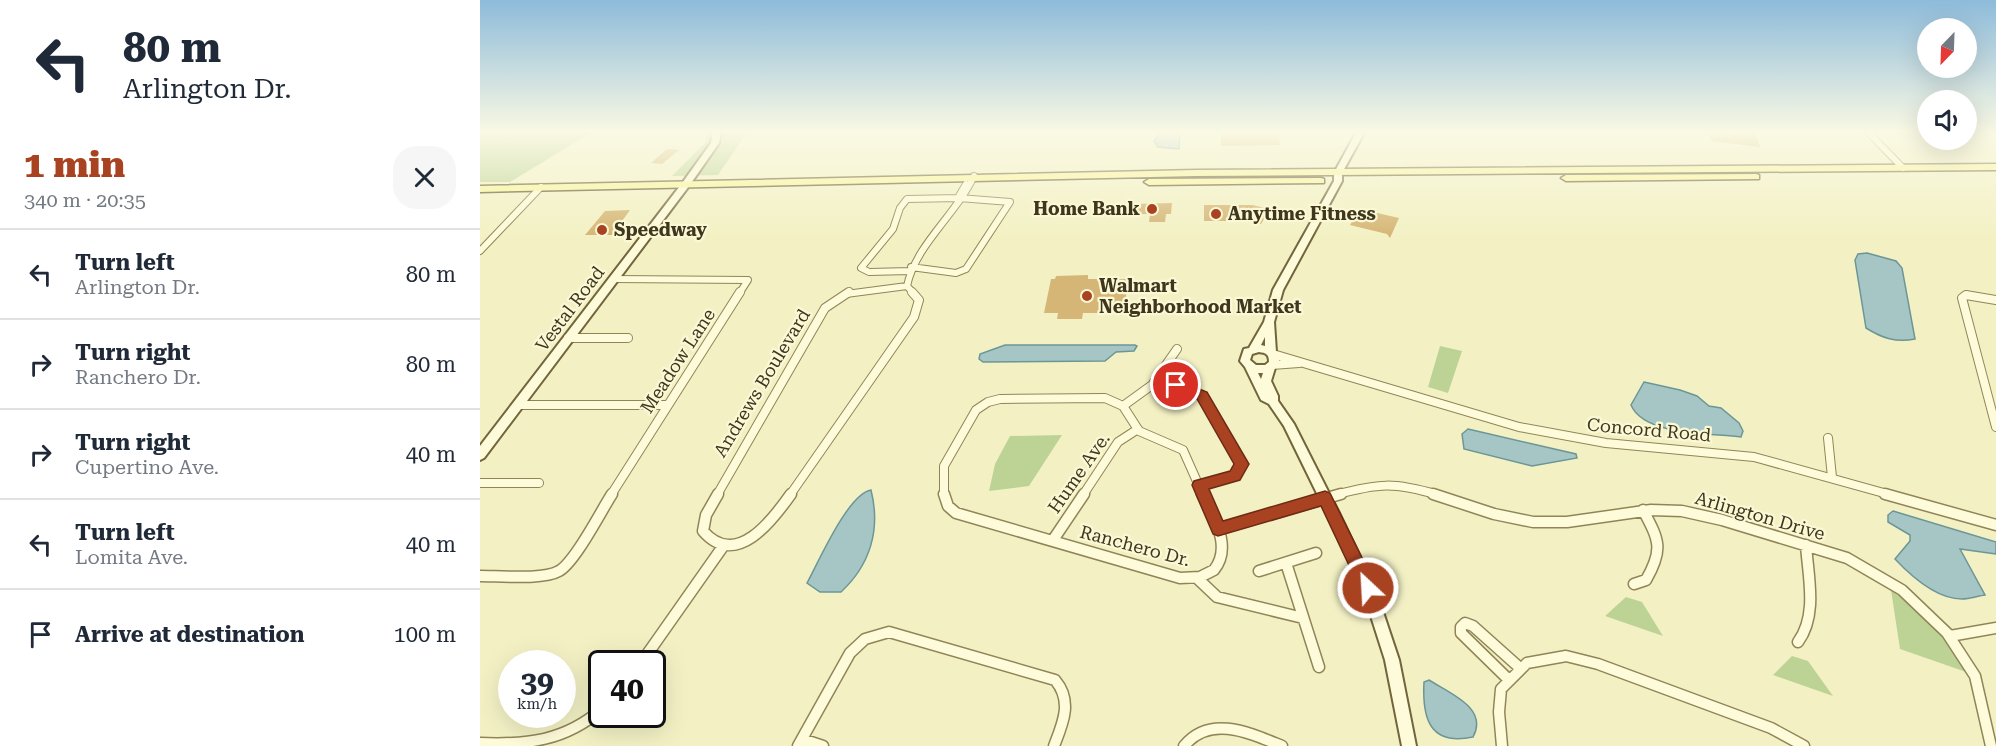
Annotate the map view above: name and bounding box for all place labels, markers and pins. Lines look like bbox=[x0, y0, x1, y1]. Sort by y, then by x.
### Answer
place label: Home Bank bbox=[1033, 198, 1141, 219]
marker: Home Bank bbox=[1145, 202, 1159, 216]
place label: Anytime Fitness bbox=[1228, 203, 1376, 224]
marker: Anytime Fitness bbox=[1209, 207, 1223, 221]
place label: Speedway bbox=[614, 219, 707, 240]
marker: Speedway bbox=[595, 223, 609, 237]
place label: Walmart Neighborhood Market bbox=[1099, 275, 1302, 317]
marker: Walmart Neighborhood Market bbox=[1080, 289, 1094, 303]
pin bbox=[1150, 359, 1201, 410]

